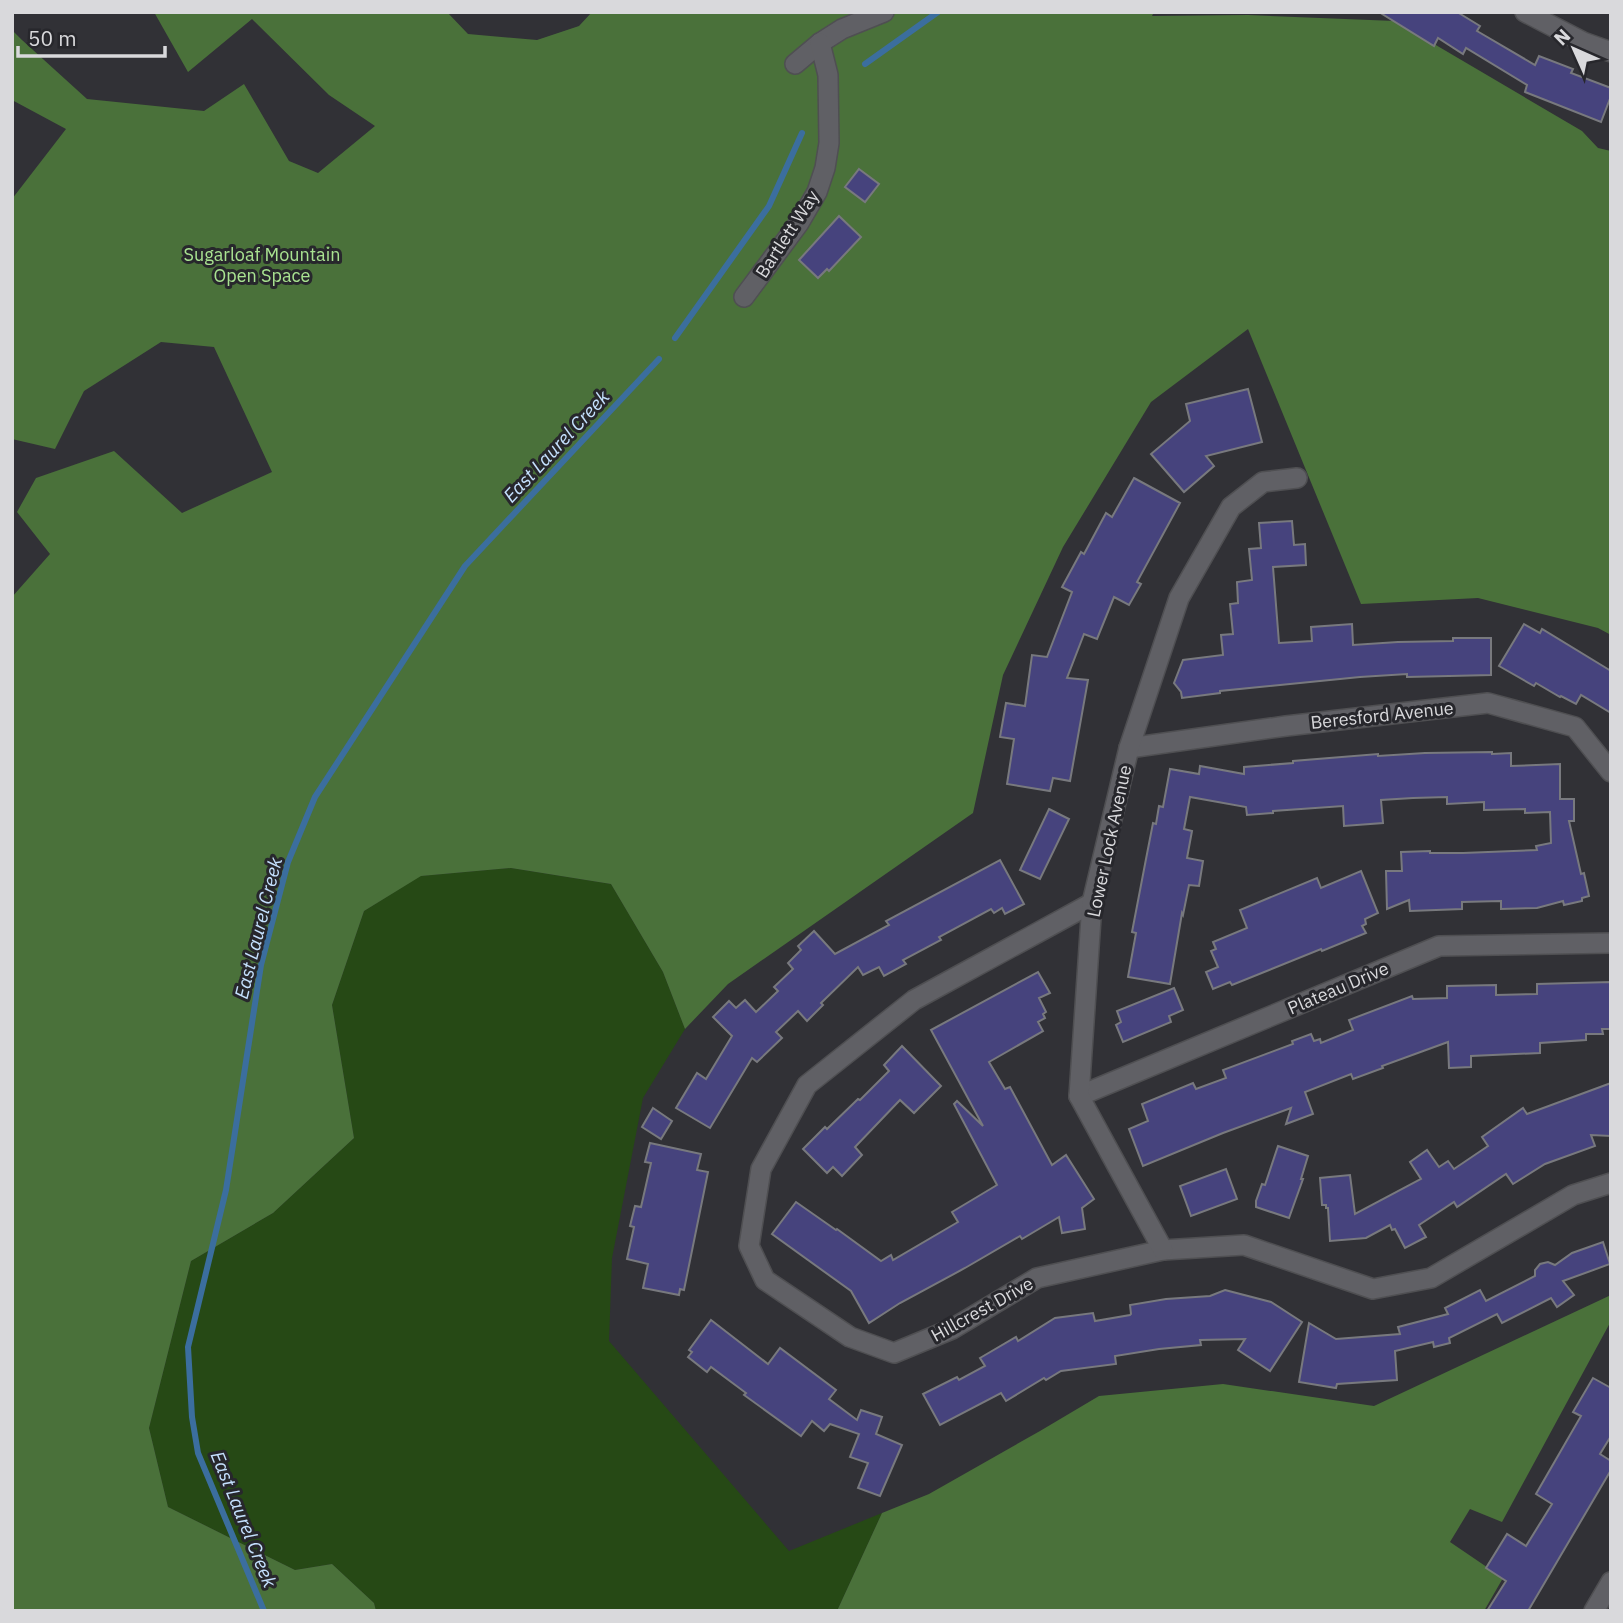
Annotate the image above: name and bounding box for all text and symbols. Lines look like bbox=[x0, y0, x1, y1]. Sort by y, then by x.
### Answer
scale bar bbox=[18, 14, 164, 58]
north arrow bbox=[1539, 14, 1609, 84]
text: 50 m bbox=[28, 24, 77, 52]
text: N bbox=[1549, 24, 1575, 50]
street label: Bartlett Way bbox=[750, 186, 824, 282]
park label: Sugarloaf Mountain Open Space bbox=[184, 243, 340, 287]
water label: East Laurel Creek bbox=[498, 384, 615, 507]
street label: Beresford Avenue bbox=[1309, 696, 1455, 734]
street label: Lower Lock Avenue bbox=[1082, 763, 1136, 919]
water label: East Laurel Creek bbox=[229, 854, 287, 1001]
street label: Plateau Drive bbox=[1284, 956, 1392, 1020]
street label: Hillcrest Drive bbox=[927, 1271, 1037, 1347]
water label: East Laurel Creek bbox=[206, 1447, 283, 1592]

